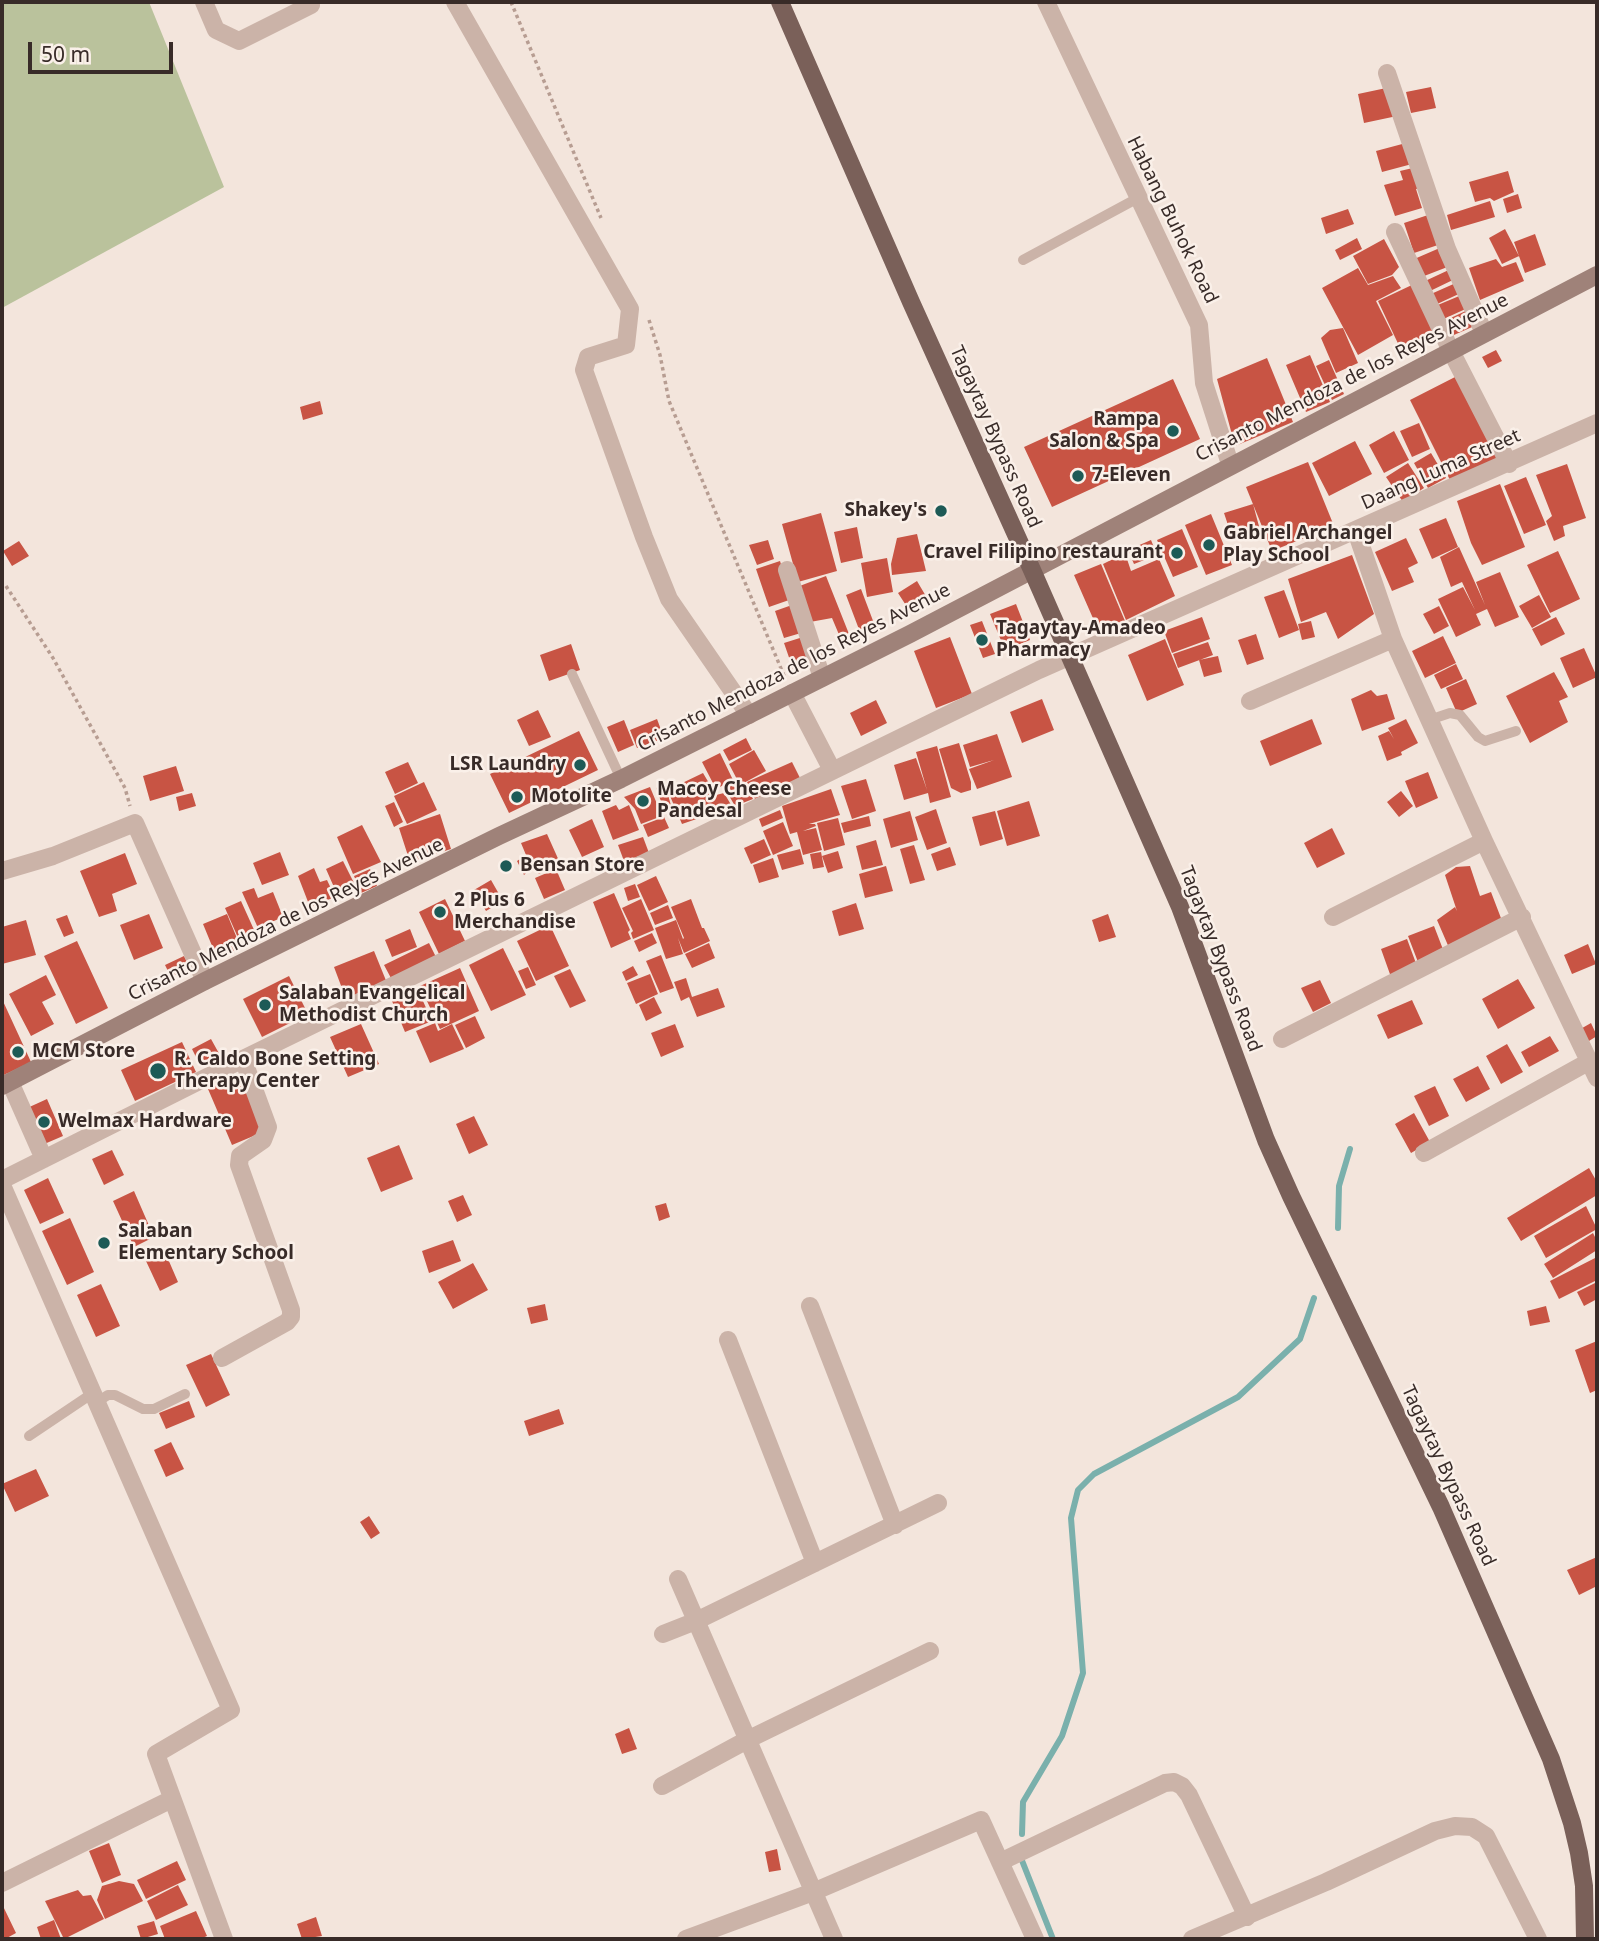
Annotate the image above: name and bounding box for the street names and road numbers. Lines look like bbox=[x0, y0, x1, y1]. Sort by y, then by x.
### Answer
street label: Habang Buhok Road bbox=[1122, 133, 1222, 307]
street label: Crisanto Mendoza de los Reyes Avenue bbox=[1192, 289, 1512, 467]
street label: Tagaytay Bypass Road bbox=[945, 342, 1045, 532]
street label: Daang Luma Street bbox=[1358, 425, 1524, 515]
street label: Crisanto Mendoza de los Reyes Avenue bbox=[634, 579, 954, 757]
street label: Crisanto Mendoza de los Reyes Avenue bbox=[125, 834, 447, 1006]
street label: Tagaytay Bypass Road bbox=[1174, 863, 1266, 1055]
street label: Tagaytay Bypass Road bbox=[1396, 1382, 1500, 1570]

